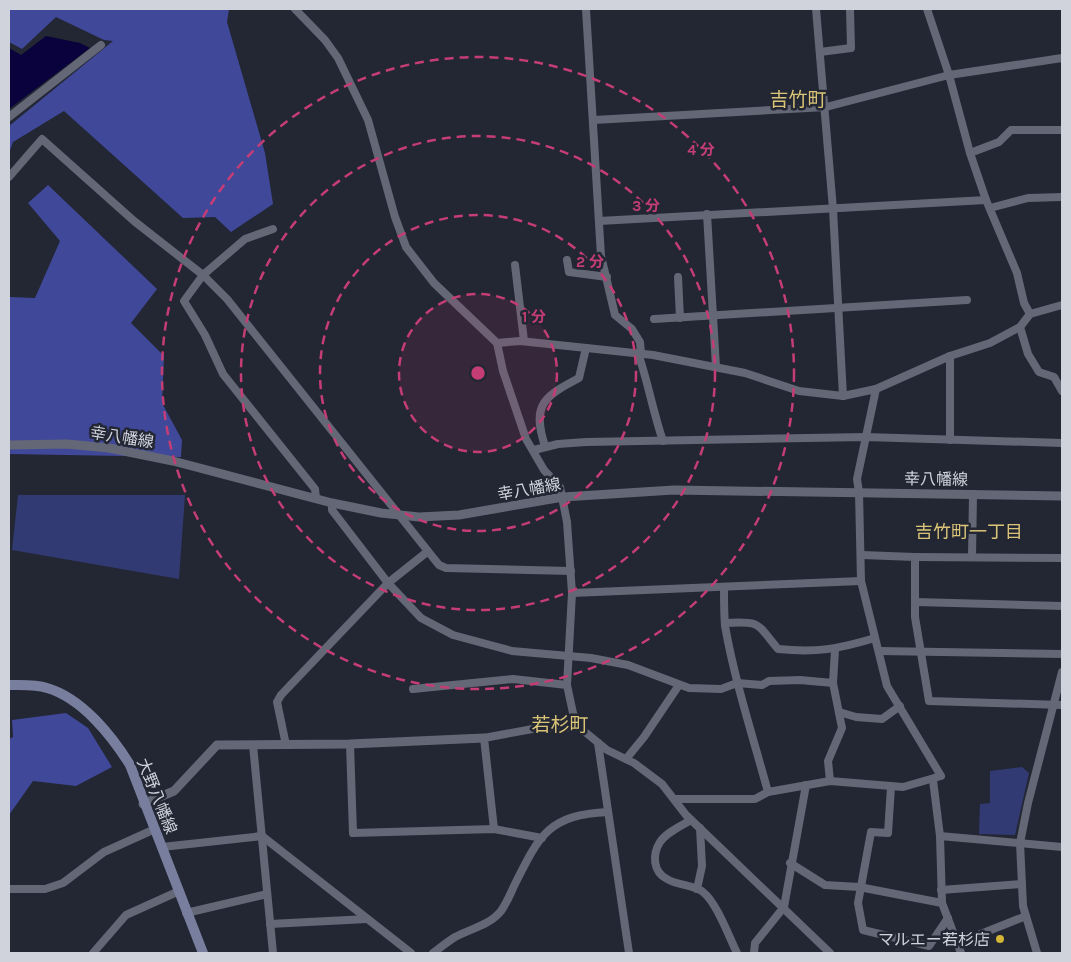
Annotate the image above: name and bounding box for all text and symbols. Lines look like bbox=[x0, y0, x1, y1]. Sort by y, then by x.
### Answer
district label: 吉竹町 bbox=[769, 89, 827, 111]
text: 4 分 bbox=[687, 141, 715, 159]
text: 3 分 bbox=[632, 197, 660, 215]
text: 2 分 bbox=[576, 253, 604, 271]
text: 1 分 bbox=[522, 308, 546, 326]
centre of rings bbox=[469, 364, 487, 382]
street label: 幸八幡線 bbox=[89, 423, 155, 451]
street label: 幸八幡線 bbox=[904, 469, 968, 489]
street label: 幸八幡線 bbox=[496, 474, 562, 504]
district label: 吉竹町一丁目 bbox=[915, 521, 1023, 543]
district label: 若杉町 bbox=[531, 714, 589, 736]
street label: 大野八幡線 bbox=[133, 755, 181, 837]
place label: マルエー若杉店 bbox=[878, 930, 990, 949]
marker: マルエー若杉店 bbox=[994, 933, 1006, 945]

